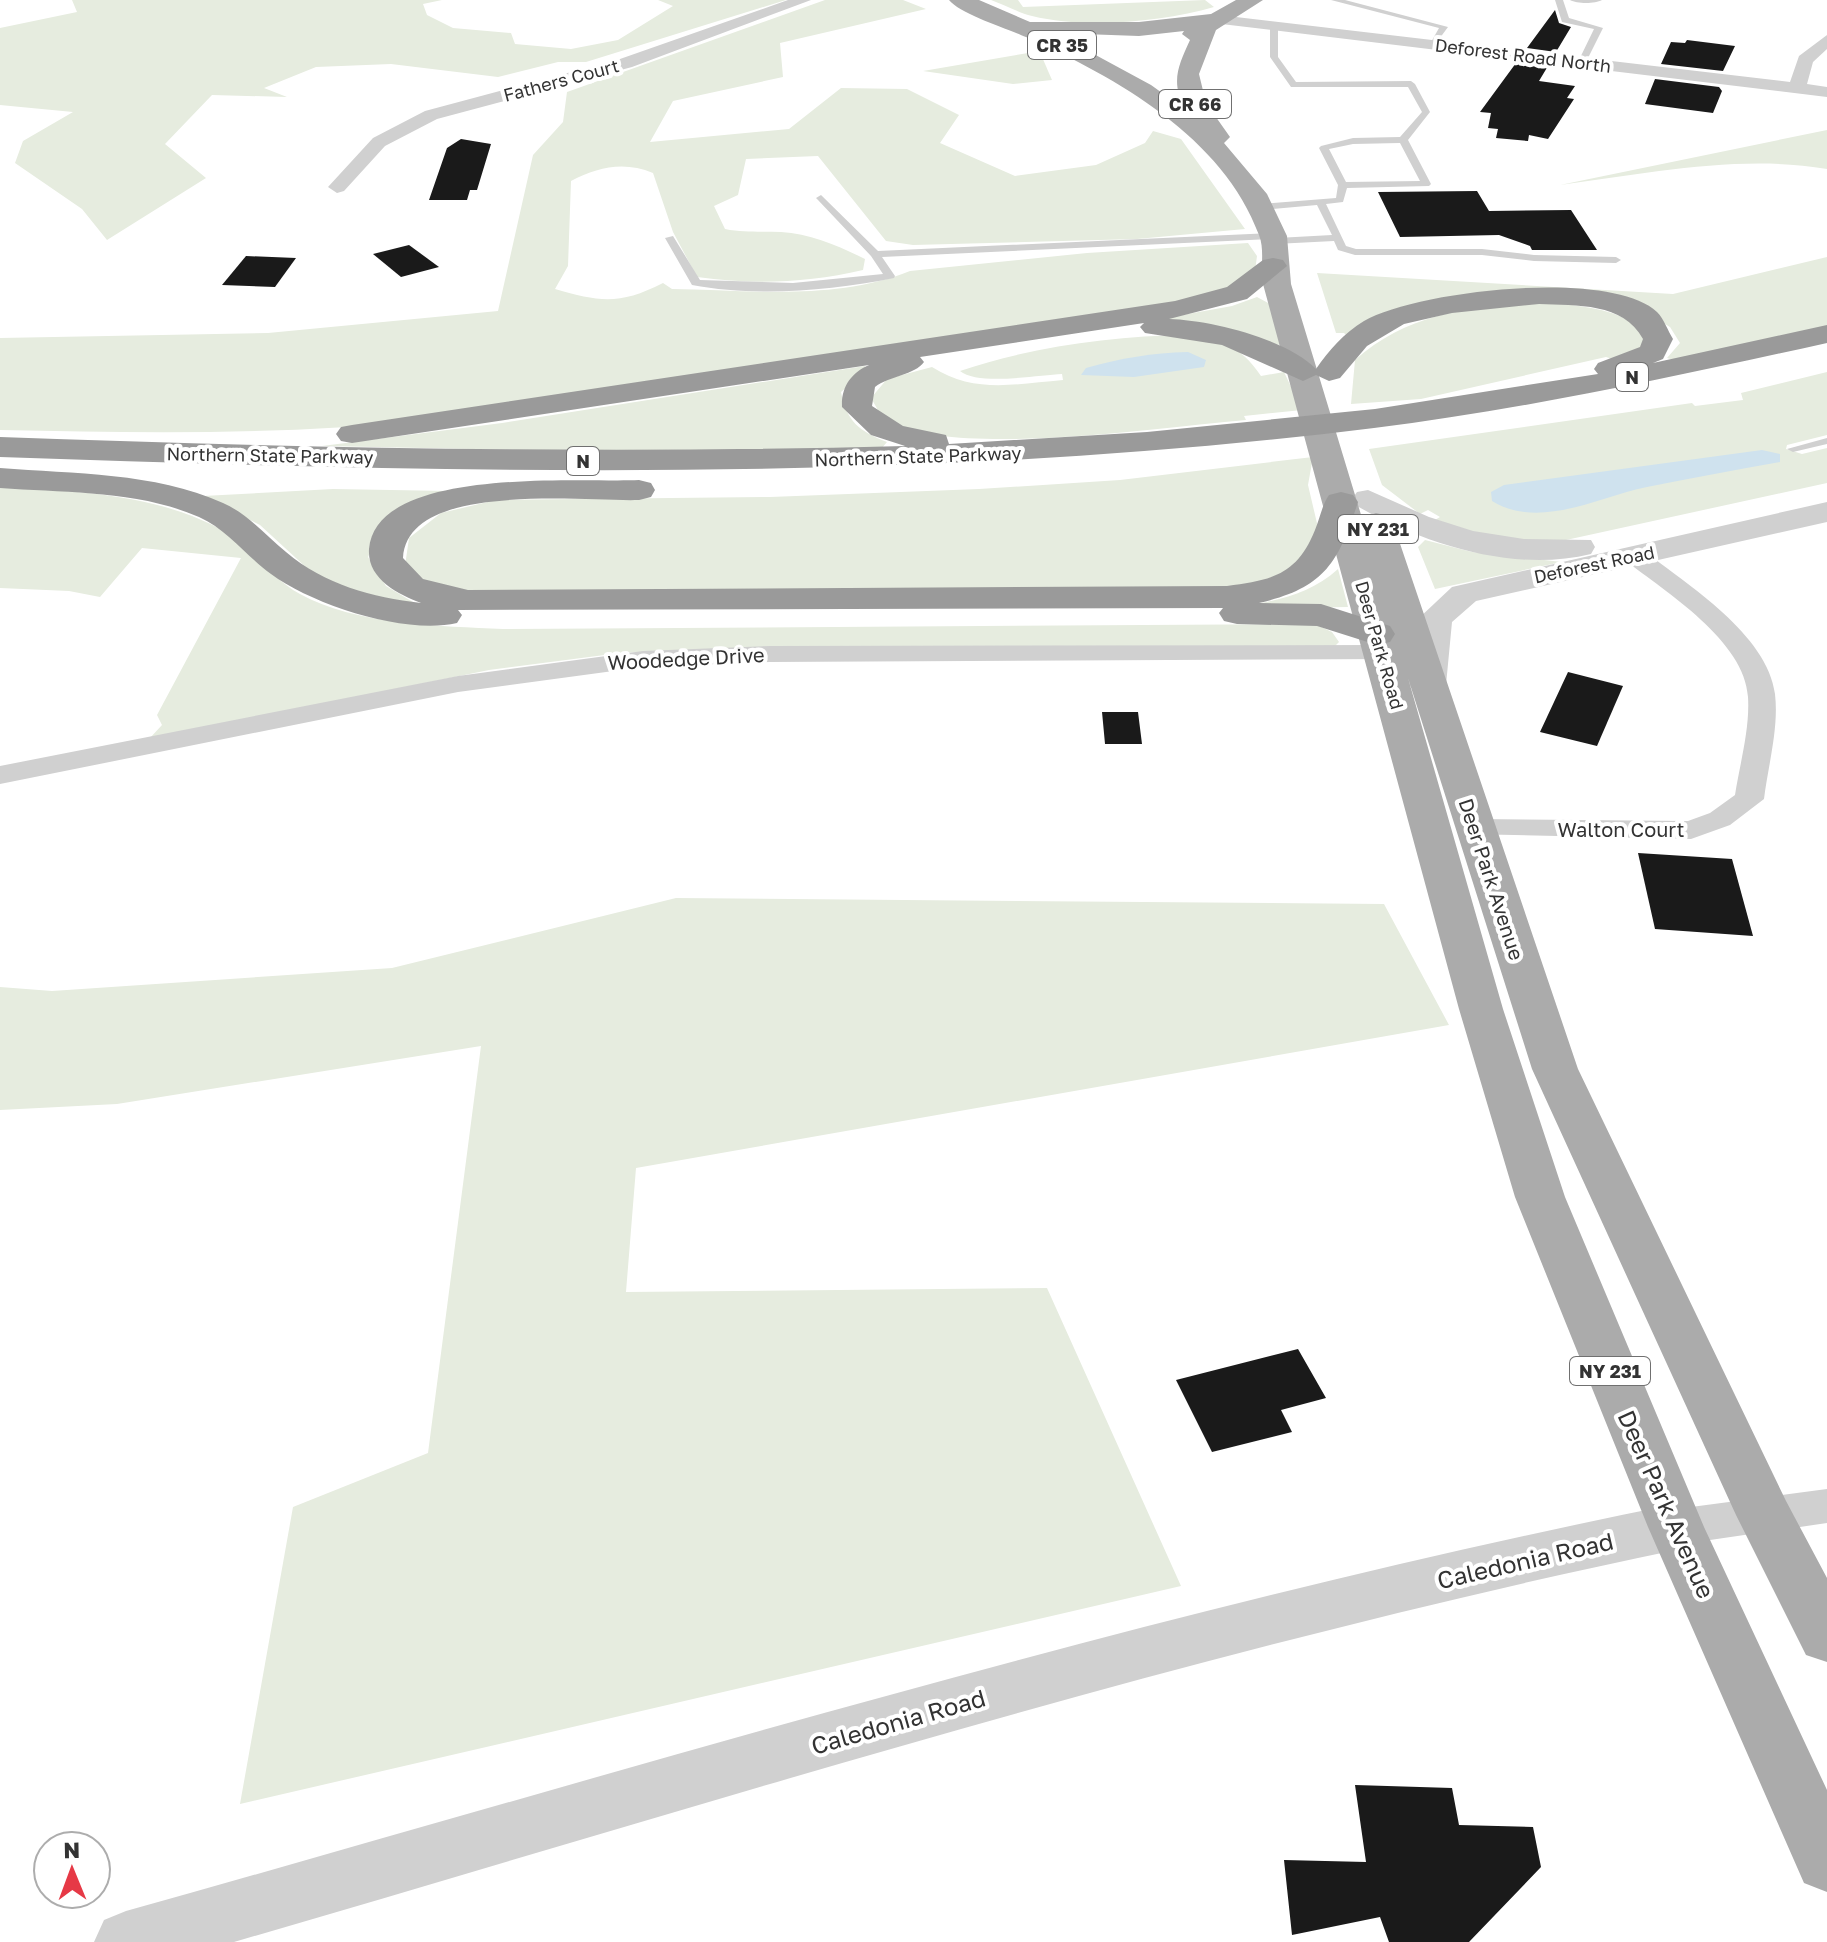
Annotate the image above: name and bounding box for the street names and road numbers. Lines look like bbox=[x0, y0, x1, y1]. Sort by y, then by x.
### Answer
road number: CR 35 bbox=[1028, 31, 1096, 59]
street label: Deforest Road North bbox=[1434, 33, 1612, 77]
street label: Fathers Court bbox=[501, 54, 621, 106]
road number: CR 66 bbox=[1159, 90, 1231, 118]
road number: N bbox=[1616, 363, 1648, 391]
street label: Northern State Parkway bbox=[814, 441, 1022, 471]
street label: Northern State Parkway bbox=[166, 442, 374, 468]
road number: N bbox=[567, 447, 599, 475]
road number: NY 231 bbox=[1338, 515, 1418, 543]
street label: Deforest Road bbox=[1532, 540, 1656, 588]
street label: Deer Park Road bbox=[1351, 578, 1409, 712]
street label: Woodedge Drive bbox=[607, 642, 765, 674]
street label: Deer Park Avenue bbox=[1454, 795, 1530, 963]
street label: Walton Court bbox=[1558, 817, 1684, 841]
road number: NY 231 bbox=[1570, 1357, 1650, 1385]
street label: Deer Park Avenue bbox=[1613, 1406, 1721, 1602]
street label: Caledonia Road bbox=[1434, 1526, 1616, 1594]
street label: Caledonia Road bbox=[808, 1682, 988, 1760]

